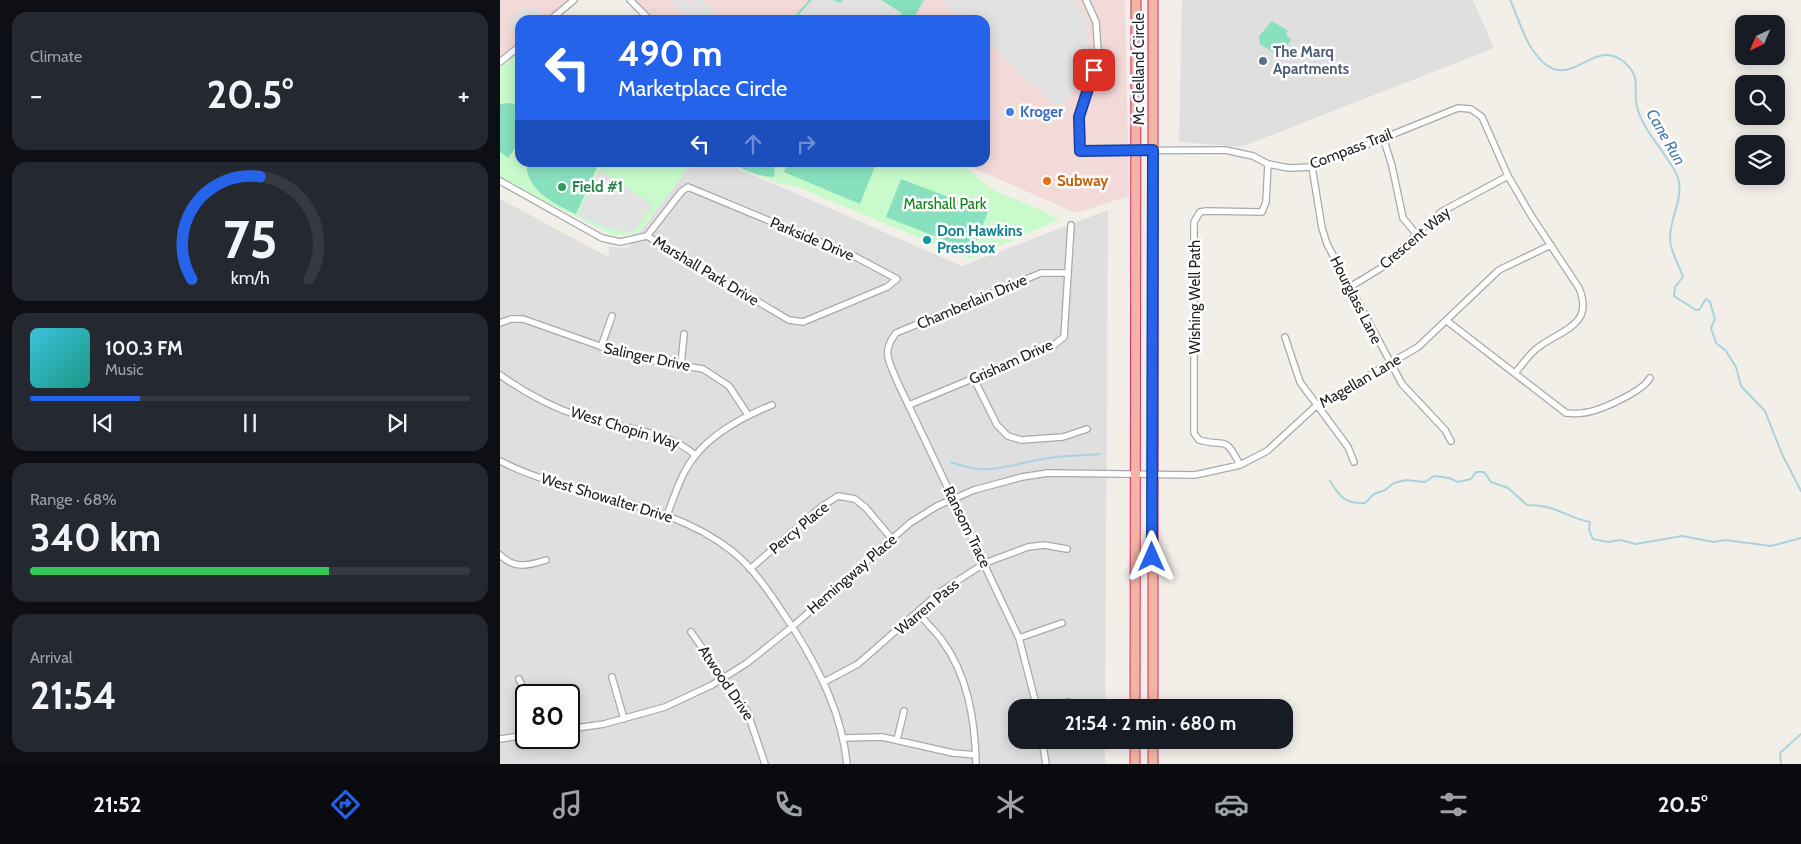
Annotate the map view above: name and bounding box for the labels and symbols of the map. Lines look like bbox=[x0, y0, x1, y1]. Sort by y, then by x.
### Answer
street label: Mc Clelland Circle bbox=[1130, 13, 1148, 125]
north arrow bbox=[1735, 15, 1785, 65]
place label: The Marq Apartments bbox=[1273, 43, 1349, 78]
pin bbox=[1073, 49, 1115, 91]
marker: The Marq Apartments bbox=[1257, 55, 1269, 67]
place label: Kroger bbox=[1020, 103, 1063, 121]
marker: Kroger bbox=[1004, 106, 1016, 118]
water label: Cane Run bbox=[1642, 106, 1690, 168]
street label: Compass Trail bbox=[1307, 125, 1395, 173]
place label: Subway bbox=[1057, 172, 1109, 190]
marker: Subway bbox=[1041, 175, 1053, 187]
place label: Field #1 bbox=[572, 178, 623, 196]
marker: Field #1 bbox=[556, 181, 568, 193]
park label: Marshall Park bbox=[903, 195, 987, 213]
street label: Crescent Way bbox=[1376, 203, 1454, 273]
street label: Parkside Drive bbox=[767, 213, 857, 265]
place label: Don Hawkins Pressbox bbox=[937, 222, 1022, 257]
street label: Marshall Park Drive bbox=[650, 232, 762, 310]
marker: Don Hawkins Pressbox bbox=[921, 234, 933, 246]
street label: Wishing Well Path bbox=[1186, 240, 1204, 354]
street label: Hourglass Lane bbox=[1326, 253, 1386, 347]
street label: Chamberlain Drive bbox=[914, 271, 1030, 333]
street label: Grisham Drive bbox=[966, 335, 1056, 388]
street label: Salinger Drive bbox=[602, 339, 692, 375]
street label: Magellan Lane bbox=[1316, 350, 1404, 412]
street label: West Chopin Way bbox=[568, 403, 682, 453]
street label: West Showalter Drive bbox=[539, 469, 675, 527]
street label: Ransom Trace bbox=[940, 483, 995, 571]
street label: Percy Place bbox=[766, 498, 833, 558]
street label: Hemingway Place bbox=[804, 530, 901, 618]
position arrow bbox=[1125, 530, 1177, 582]
street label: Warren Pass bbox=[892, 575, 962, 639]
street label: Atwood Drive bbox=[694, 642, 758, 724]
speed limit sign: 80 bbox=[515, 684, 580, 749]

